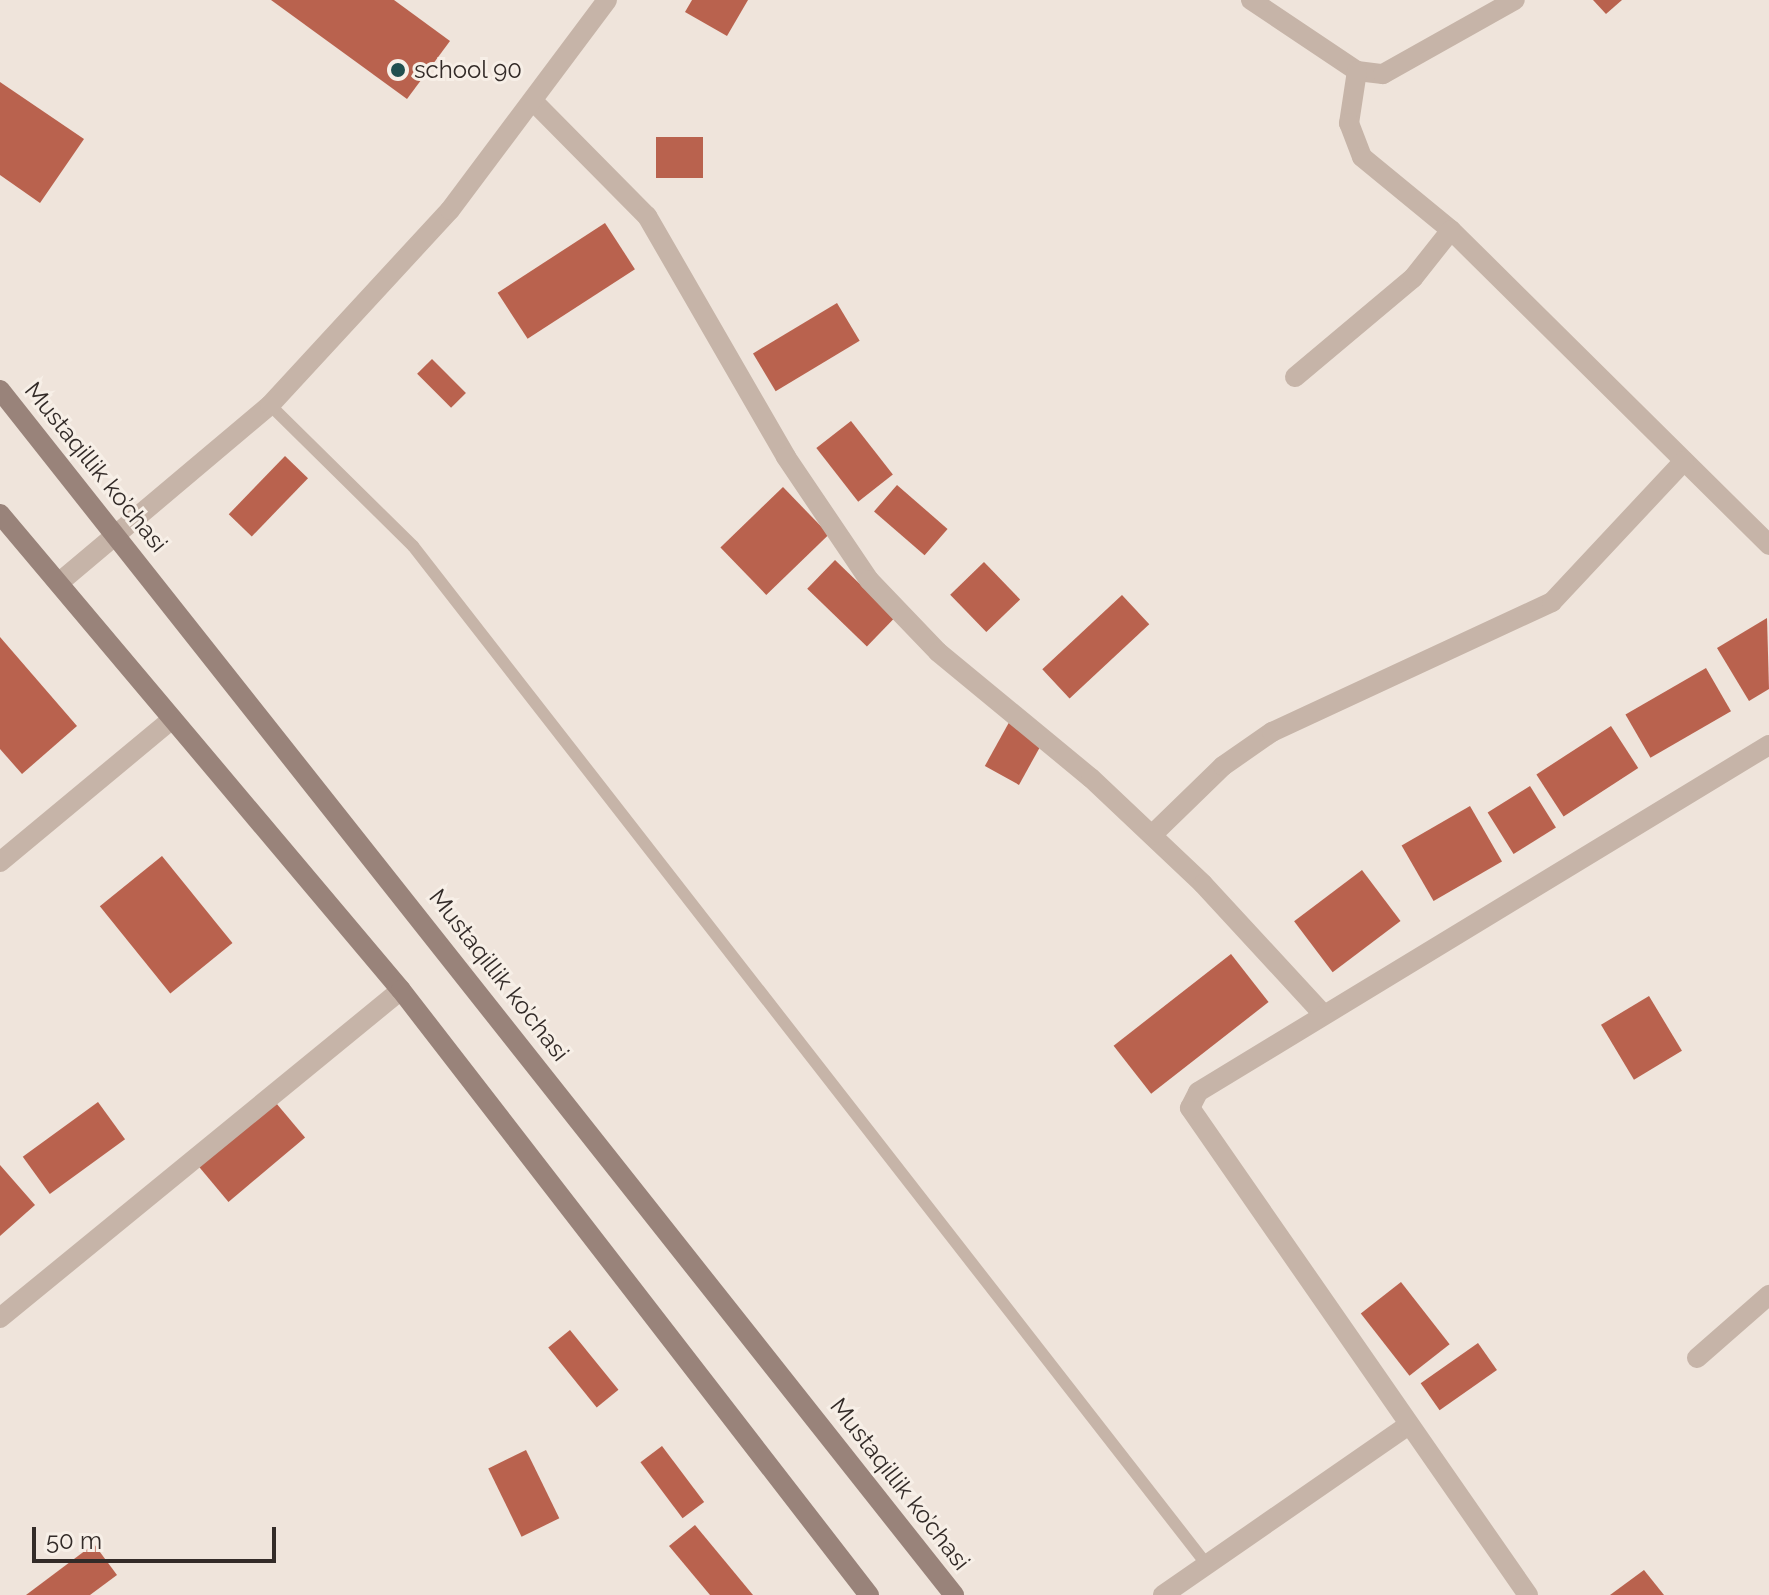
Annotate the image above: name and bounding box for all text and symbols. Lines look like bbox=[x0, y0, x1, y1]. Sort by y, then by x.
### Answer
place label: school 90 bbox=[414, 56, 523, 84]
marker: school 90 bbox=[389, 61, 407, 79]
street label: Mustaqillik ko’chasi bbox=[19, 376, 173, 558]
street label: Mustaqillik ko’chasi bbox=[423, 883, 575, 1067]
street label: Mustaqillik ko’chasi bbox=[824, 1392, 976, 1576]
scale bar bbox=[36, 1511, 280, 1561]
text: 50 m bbox=[46, 1526, 102, 1555]

